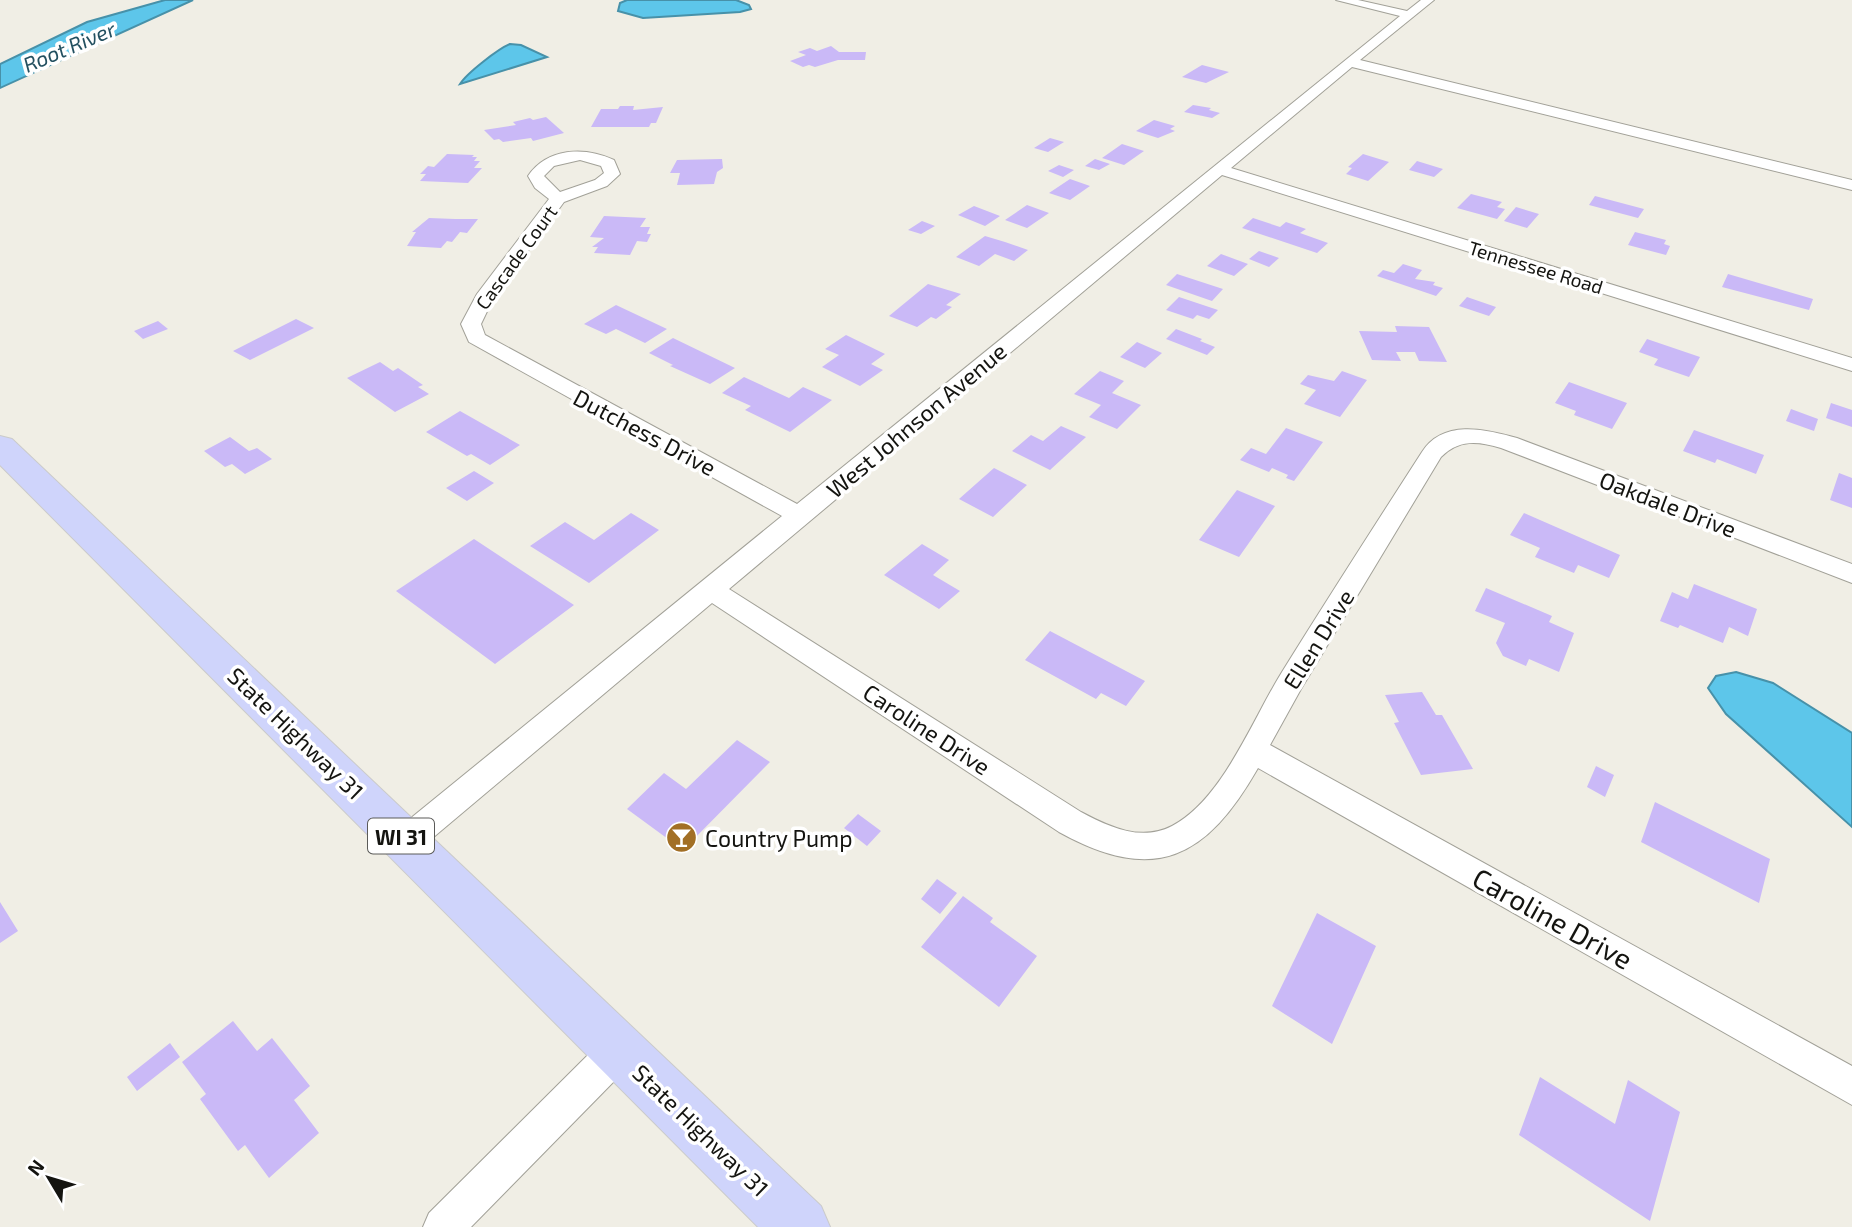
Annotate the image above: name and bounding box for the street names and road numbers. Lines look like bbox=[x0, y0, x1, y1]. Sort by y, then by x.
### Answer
street label: Cascade Court bbox=[470, 200, 562, 314]
street label: Tennessee Road bbox=[1466, 236, 1606, 298]
street label: West Johnson Avenue bbox=[820, 337, 1012, 503]
street label: Dutchess Drive bbox=[569, 383, 721, 481]
street label: Oakdale Drive bbox=[1596, 465, 1740, 543]
street label: Ellen Drive bbox=[1276, 584, 1360, 694]
street label: State Highway 31 bbox=[222, 661, 370, 805]
street label: Caroline Drive bbox=[858, 678, 996, 780]
road number: WI 31 bbox=[368, 818, 434, 854]
street label: Caroline Drive bbox=[1467, 860, 1639, 976]
street label: State Highway 31 bbox=[627, 1058, 775, 1202]

